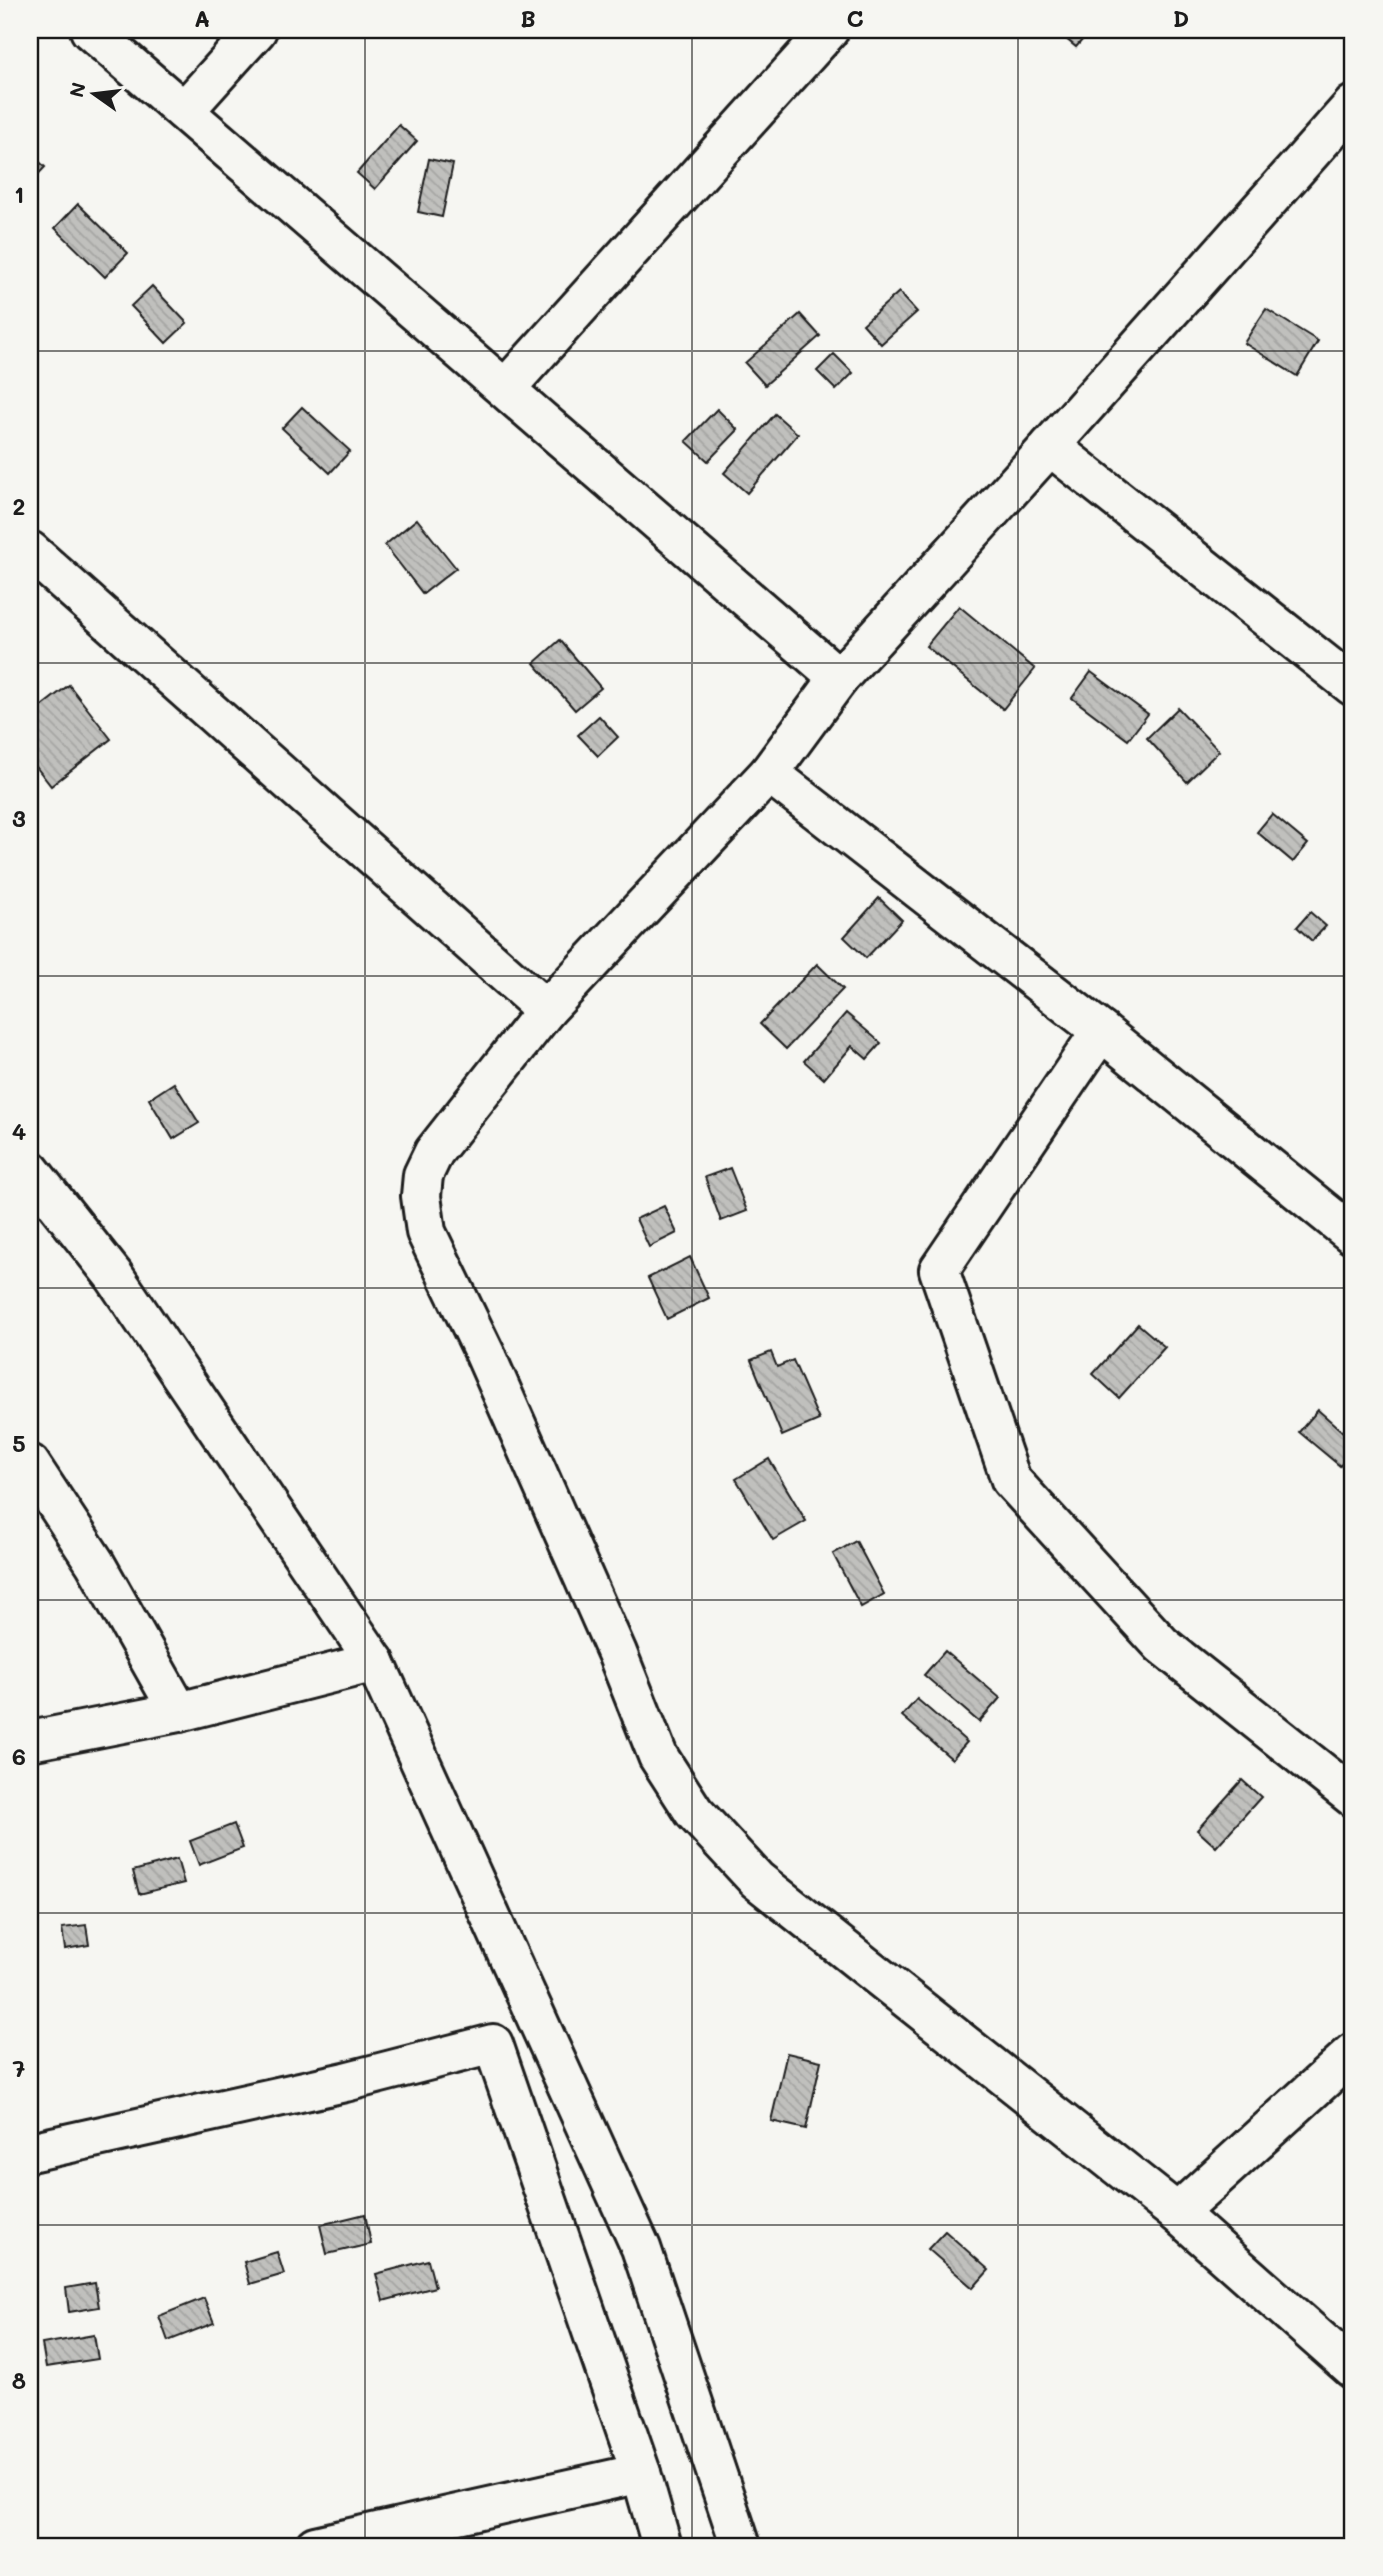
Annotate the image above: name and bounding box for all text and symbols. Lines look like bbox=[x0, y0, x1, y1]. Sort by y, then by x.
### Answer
text: A bbox=[194, 3, 210, 33]
text: B bbox=[520, 3, 536, 33]
text: C bbox=[846, 3, 864, 33]
text: D bbox=[1173, 3, 1189, 33]
north arrow bbox=[60, 60, 130, 130]
text: N bbox=[63, 80, 91, 100]
text: 1 bbox=[14, 179, 24, 209]
text: 2 bbox=[13, 491, 25, 521]
text: 3 bbox=[12, 803, 26, 833]
text: 4 bbox=[12, 1116, 26, 1146]
text: 5 bbox=[12, 1428, 26, 1458]
text: 6 bbox=[12, 1741, 26, 1771]
text: 7 bbox=[13, 2053, 26, 2083]
text: 8 bbox=[12, 2365, 26, 2395]

